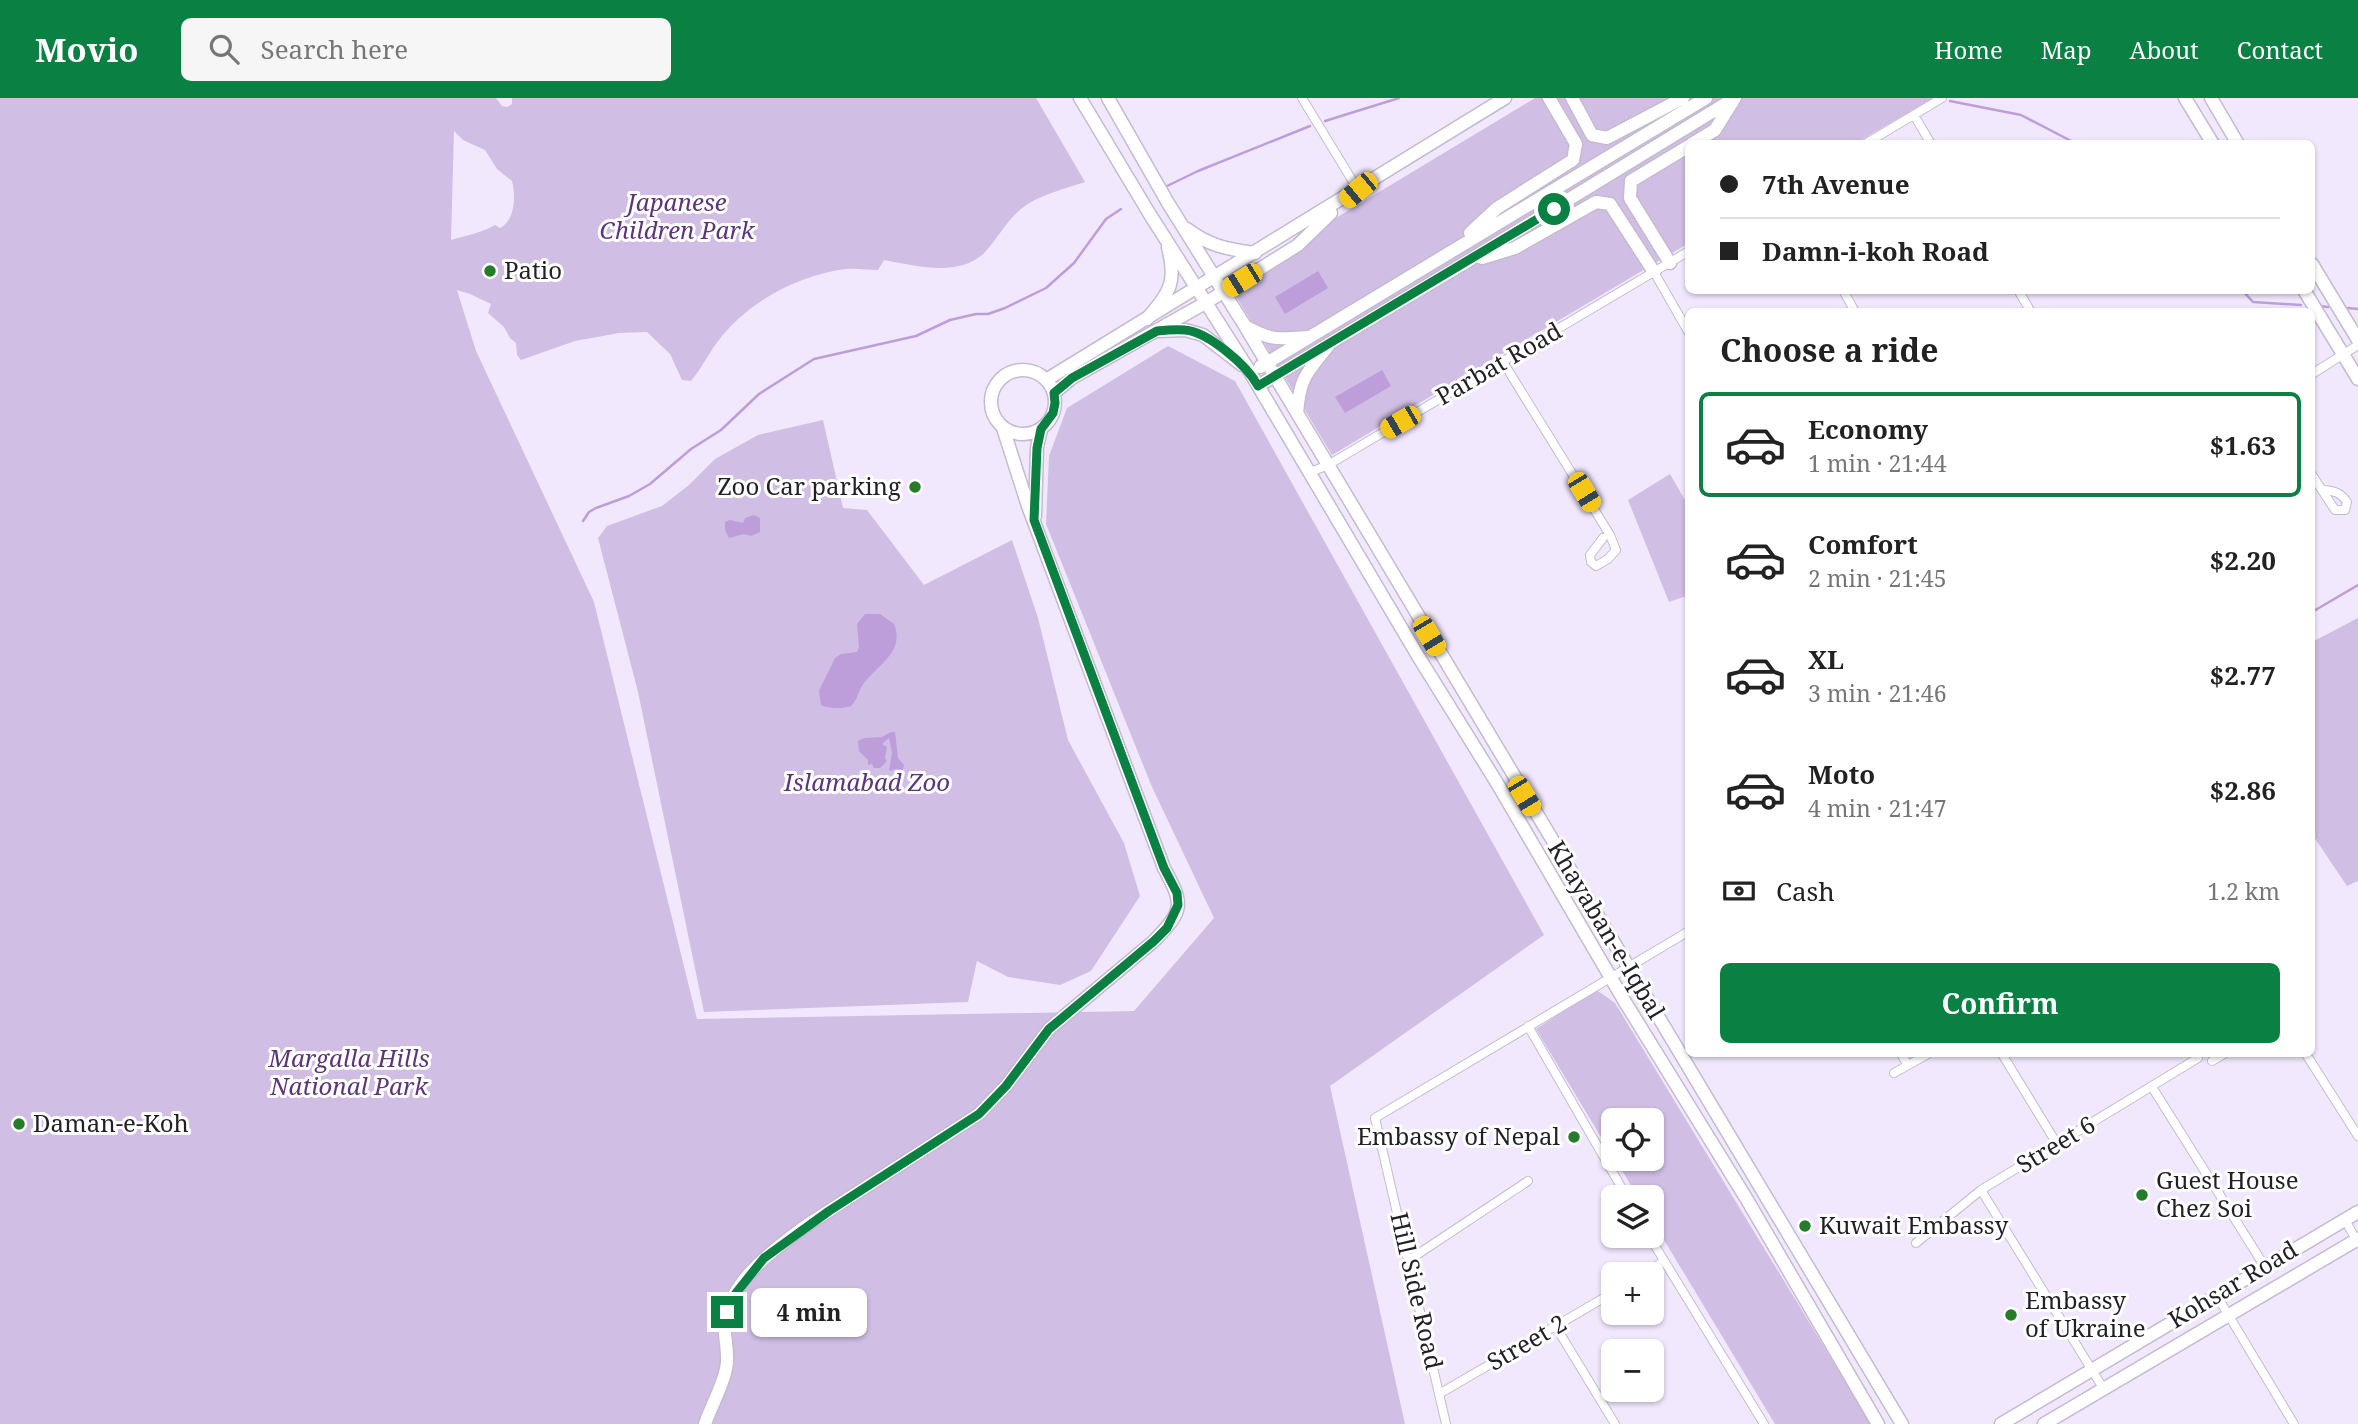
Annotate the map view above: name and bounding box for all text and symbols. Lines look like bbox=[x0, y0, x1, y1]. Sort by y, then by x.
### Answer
search box bbox=[181, 18, 671, 81]
text: Movio bbox=[35, 27, 139, 72]
icon: search bbox=[205, 30, 243, 68]
text: Search here bbox=[261, 31, 408, 67]
text: Home bbox=[1934, 33, 2003, 66]
text: Map bbox=[2041, 33, 2092, 66]
text: About bbox=[2130, 33, 2199, 66]
text: Contact bbox=[2237, 33, 2323, 66]
text: 7th Avenue bbox=[1762, 166, 1910, 202]
car bbox=[1336, 168, 1381, 212]
park label: Japanese Children Park bbox=[600, 185, 756, 246]
route start bbox=[1538, 193, 1570, 225]
text: Damn-i-koh Road bbox=[1762, 233, 1989, 269]
place label: Patio bbox=[504, 253, 562, 286]
car bbox=[1219, 260, 1266, 300]
marker: Patio bbox=[482, 263, 498, 279]
street label: Parbat Road bbox=[1429, 313, 1567, 412]
text: Choose a ride bbox=[1720, 328, 1939, 371]
car bbox=[1377, 402, 1424, 442]
text: Economy bbox=[1808, 411, 1928, 447]
icon: car bbox=[1724, 413, 1787, 476]
text: $1.63 bbox=[2210, 427, 2276, 463]
text: 1 min · 21:44 bbox=[1808, 447, 1946, 479]
place label: Zoo Car parking bbox=[717, 469, 901, 502]
car bbox=[1565, 469, 1604, 515]
marker: Zoo Car parking bbox=[907, 479, 923, 495]
text: Comfort bbox=[1808, 526, 1918, 562]
icon: car bbox=[1724, 528, 1787, 591]
text: $2.20 bbox=[2210, 542, 2276, 578]
text: 2 min · 21:45 bbox=[1808, 562, 1946, 594]
car bbox=[1410, 613, 1449, 659]
text: XL bbox=[1808, 641, 1844, 677]
icon: car bbox=[1724, 643, 1787, 706]
text: $2.77 bbox=[2210, 657, 2276, 693]
text: 3 min · 21:46 bbox=[1808, 677, 1946, 709]
text: Moto bbox=[1808, 756, 1875, 792]
icon: car bbox=[1724, 758, 1787, 821]
park label: Islamabad Zoo bbox=[783, 765, 950, 798]
text: $2.86 bbox=[2210, 772, 2276, 808]
car bbox=[1505, 773, 1544, 819]
text: 4 min · 21:47 bbox=[1808, 792, 1946, 824]
street label: Khayaban-e-Iqbal bbox=[1541, 834, 1674, 1025]
icon: cash bbox=[1720, 872, 1758, 910]
text: Cash bbox=[1776, 873, 1835, 909]
text: 1.2 km bbox=[2207, 875, 2280, 907]
button: Confirm bbox=[1720, 963, 2280, 1043]
park label: Margalla Hills National Park bbox=[267, 1041, 430, 1102]
place label: Daman-e-Koh bbox=[33, 1106, 189, 1139]
street label: Street 6 bbox=[2010, 1107, 2101, 1180]
map controls bbox=[1601, 1108, 1664, 1402]
button: locate bbox=[1601, 1108, 1664, 1171]
marker: Daman-e-Koh bbox=[11, 1116, 27, 1132]
place label: Embassy of Nepal bbox=[1357, 1119, 1561, 1152]
marker: Embassy of Nepal bbox=[1566, 1129, 1582, 1145]
place label: Guest House Chez Soi bbox=[2156, 1163, 2299, 1224]
button: layers bbox=[1601, 1185, 1664, 1248]
marker: Guest House Chez Soi bbox=[2134, 1187, 2150, 1203]
place label: Kuwait Embassy bbox=[1819, 1208, 2009, 1241]
street label: Hill Side Road bbox=[1383, 1209, 1452, 1373]
marker: Kuwait Embassy bbox=[1797, 1218, 1813, 1234]
street label: Kohsar Road bbox=[2162, 1232, 2303, 1335]
button: + bbox=[1601, 1262, 1664, 1325]
place label: Embassy of Ukraine bbox=[2025, 1283, 2146, 1344]
callout: 4 min bbox=[752, 1288, 867, 1336]
route end bbox=[711, 1296, 743, 1328]
text: 4 min bbox=[776, 1296, 842, 1328]
street label: Street 2 bbox=[1481, 1306, 1572, 1378]
marker: Embassy of Ukraine bbox=[2003, 1307, 2019, 1323]
button: − bbox=[1601, 1339, 1664, 1402]

